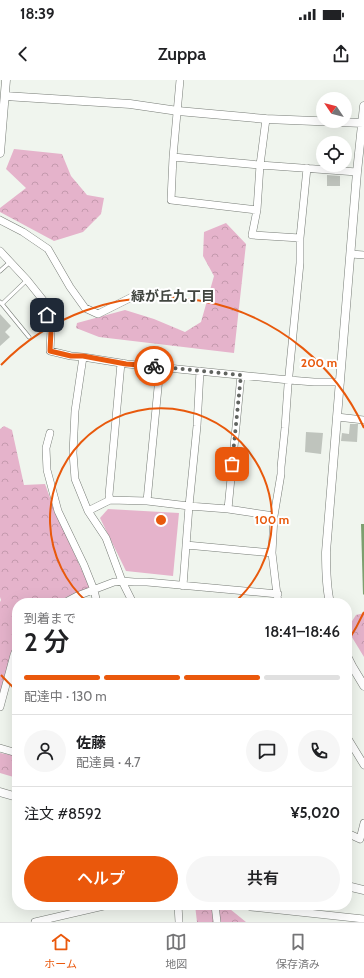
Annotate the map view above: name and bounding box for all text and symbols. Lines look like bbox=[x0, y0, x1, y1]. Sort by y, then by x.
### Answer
text: 18:39 bbox=[20, 5, 54, 23]
icon: back bbox=[12, 43, 34, 65]
text: Zuppa bbox=[158, 43, 206, 65]
icon: share bbox=[330, 43, 352, 65]
north arrow bbox=[316, 92, 352, 128]
map controls bbox=[316, 92, 352, 172]
button: locate bbox=[316, 136, 352, 172]
district label: 緑が丘九丁目 bbox=[131, 287, 215, 305]
pin bbox=[30, 298, 64, 332]
icon: home bbox=[36, 304, 58, 326]
courier bbox=[134, 346, 174, 386]
icon: bike bbox=[143, 355, 165, 377]
text: 200 m bbox=[301, 355, 337, 370]
pin bbox=[215, 447, 249, 481]
icon: bag bbox=[221, 453, 243, 475]
text: 100 m bbox=[255, 512, 289, 527]
centre of rings bbox=[154, 513, 168, 527]
text: 到着まで bbox=[24, 610, 76, 626]
text: 18:41–18:46 bbox=[265, 623, 340, 641]
text: 2 分 bbox=[24, 626, 70, 658]
text: 配達中 · 130 m bbox=[24, 688, 107, 704]
button: person bbox=[24, 730, 66, 772]
button: chat bbox=[246, 730, 288, 772]
button: phone bbox=[298, 730, 340, 772]
text: 佐藤 bbox=[76, 734, 106, 752]
text: 配達員 · 4.7 bbox=[76, 754, 141, 770]
text: ¥5,020 bbox=[290, 804, 340, 822]
text: 注文 #8592 bbox=[24, 805, 102, 823]
button: ヘルプ bbox=[24, 856, 178, 902]
button: 共有 bbox=[186, 856, 340, 902]
tab: ホーム bbox=[44, 931, 77, 971]
tab: 地図 bbox=[165, 931, 187, 971]
tab: 保存済み bbox=[276, 931, 320, 971]

